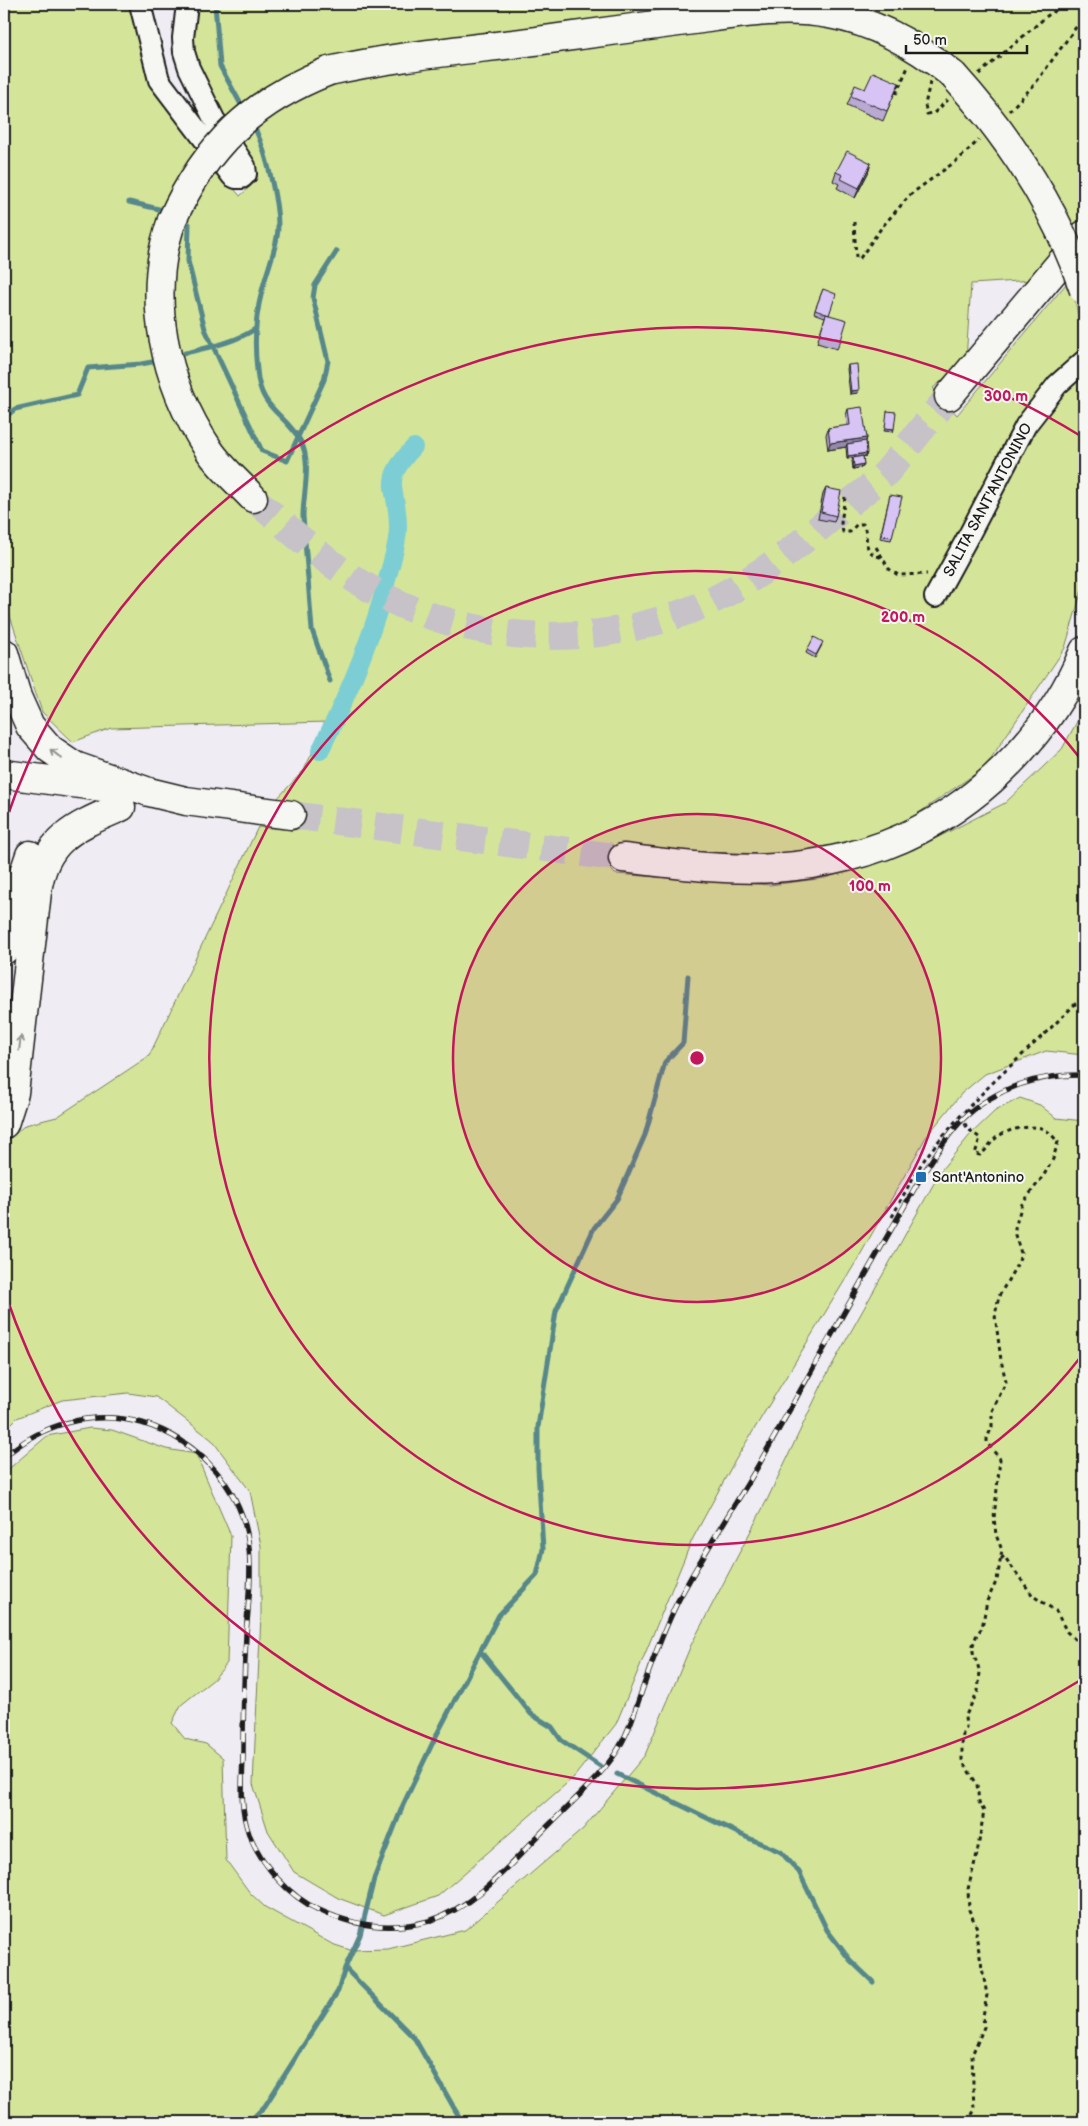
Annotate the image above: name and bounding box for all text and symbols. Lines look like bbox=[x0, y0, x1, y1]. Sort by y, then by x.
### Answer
scale bar bbox=[906, 22, 1027, 54]
text: 50 m bbox=[913, 31, 947, 50]
text: 300 m bbox=[984, 387, 1028, 406]
street label: SALITA SANT'ANTONINO bbox=[939, 420, 1037, 580]
text: 200 m bbox=[881, 608, 925, 627]
one-way arrow bbox=[50, 748, 63, 759]
text: 100 m bbox=[849, 877, 891, 896]
one-way arrow bbox=[15, 1035, 25, 1051]
centre of rings bbox=[688, 1049, 706, 1067]
place label: Sant'Antonino bbox=[932, 1168, 1024, 1187]
marker: Sant'Antonino bbox=[914, 1170, 928, 1184]

